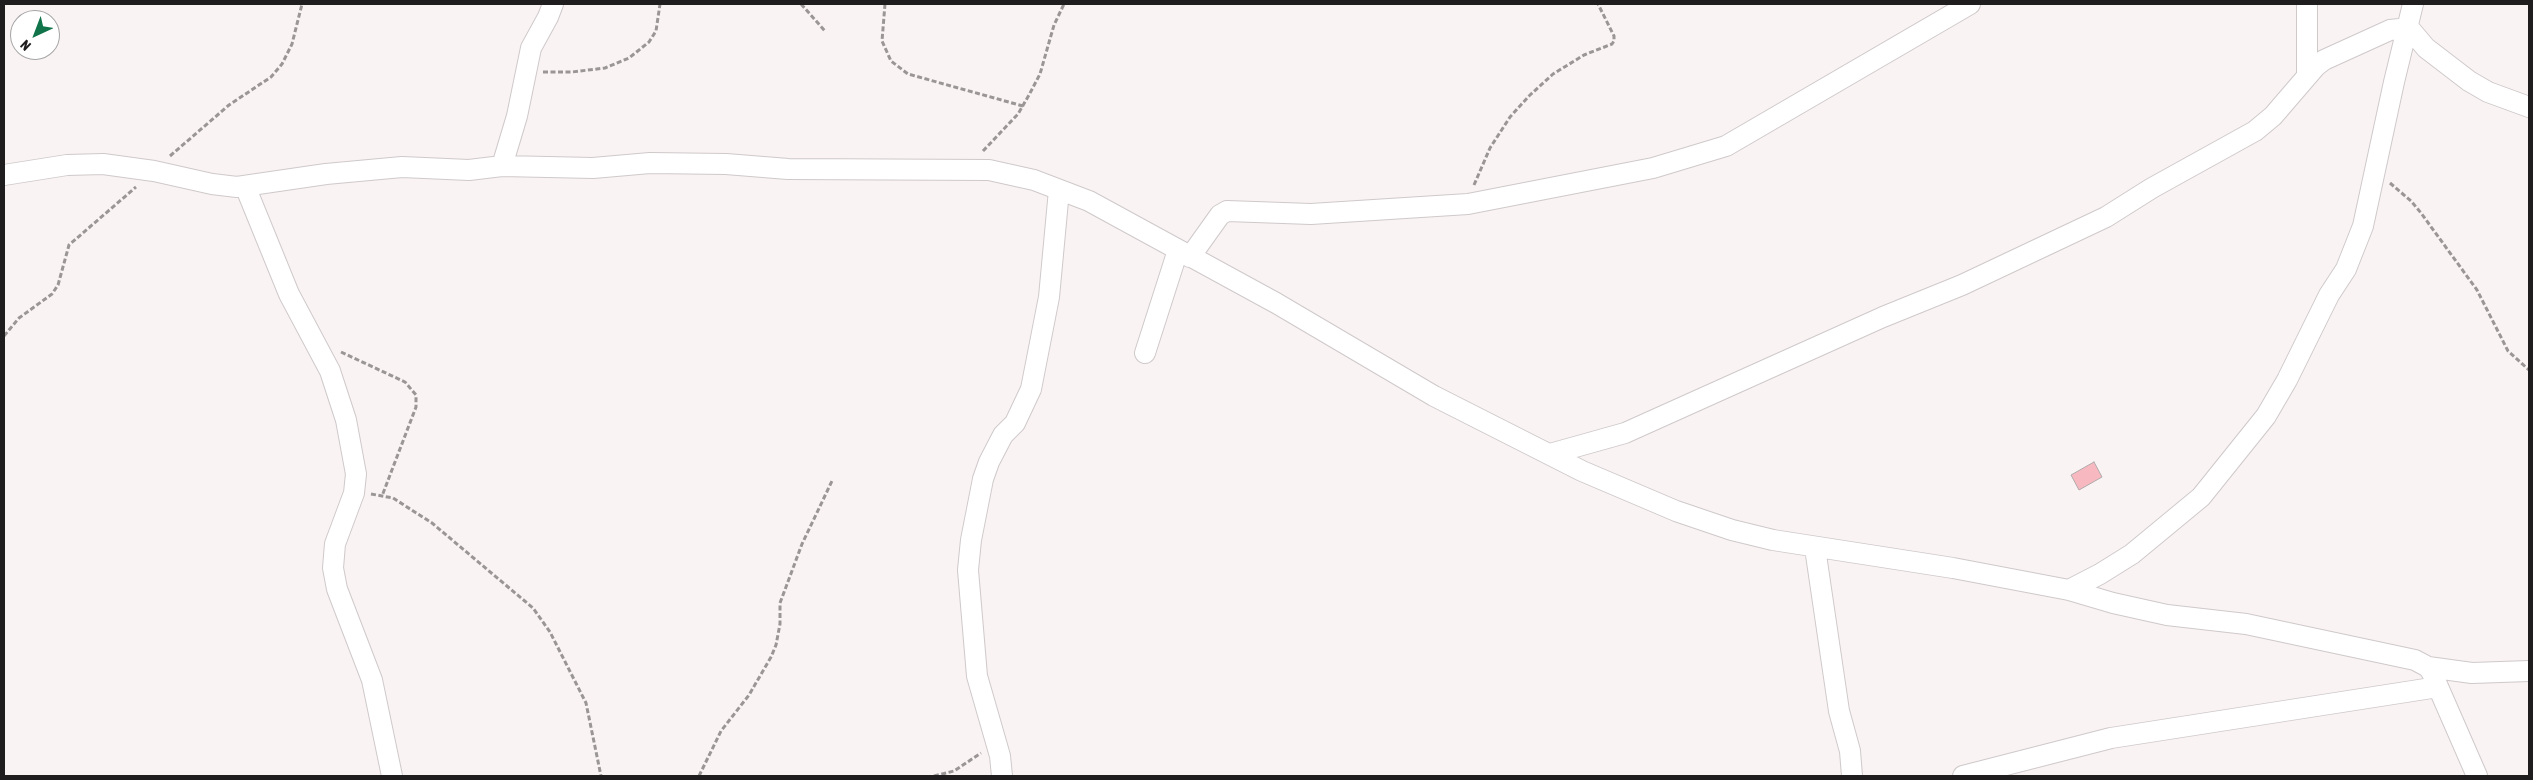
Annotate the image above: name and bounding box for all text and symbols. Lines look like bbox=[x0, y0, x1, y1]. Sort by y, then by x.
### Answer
north arrow bbox=[10, 10, 60, 60]
text: N bbox=[17, 37, 34, 54]

